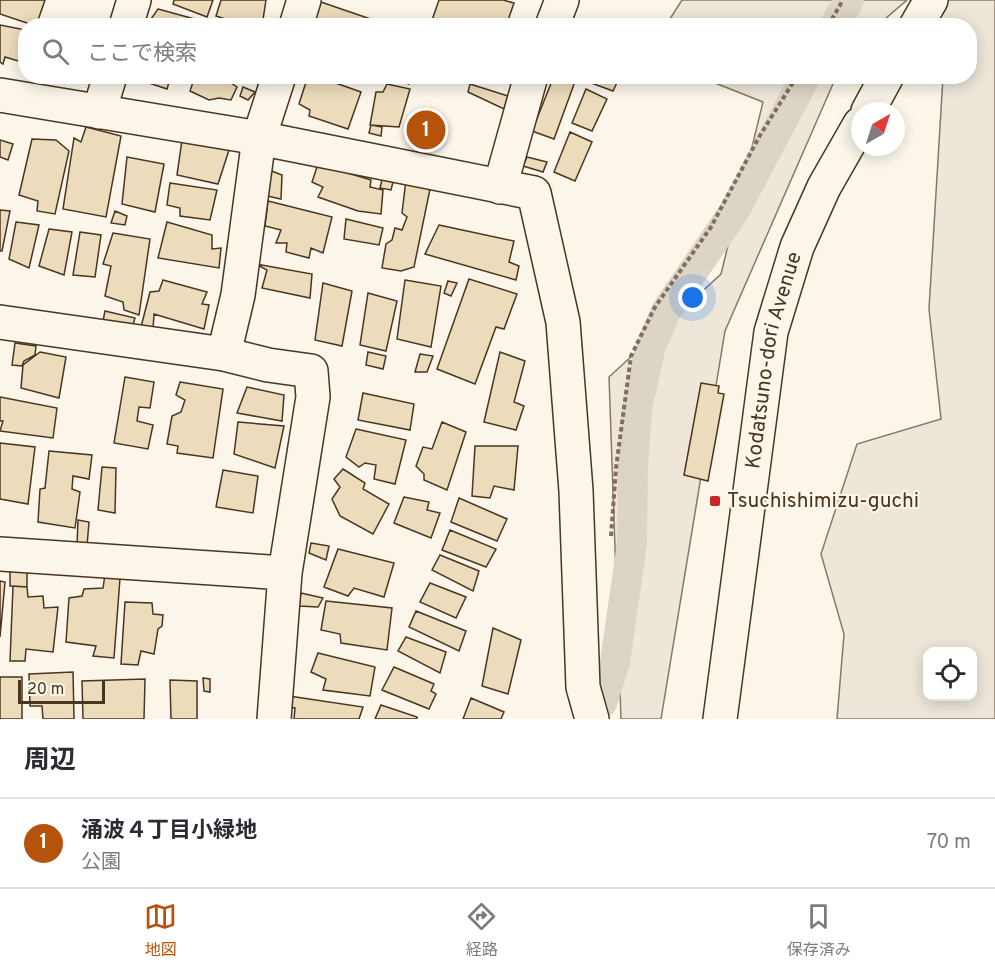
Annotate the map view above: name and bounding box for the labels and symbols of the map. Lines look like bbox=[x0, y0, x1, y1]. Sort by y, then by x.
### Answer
north arrow bbox=[851, 102, 905, 156]
pin: 1 bbox=[406, 108, 446, 152]
street label: Kodatsuno-dori Avenue bbox=[740, 248, 808, 470]
your location bbox=[678, 283, 707, 312]
place label: Tsuchishimizu-guchi bbox=[727, 488, 919, 515]
marker: Tsuchishimizu-guchi bbox=[708, 494, 722, 508]
scale bar bbox=[18, 677, 105, 704]

